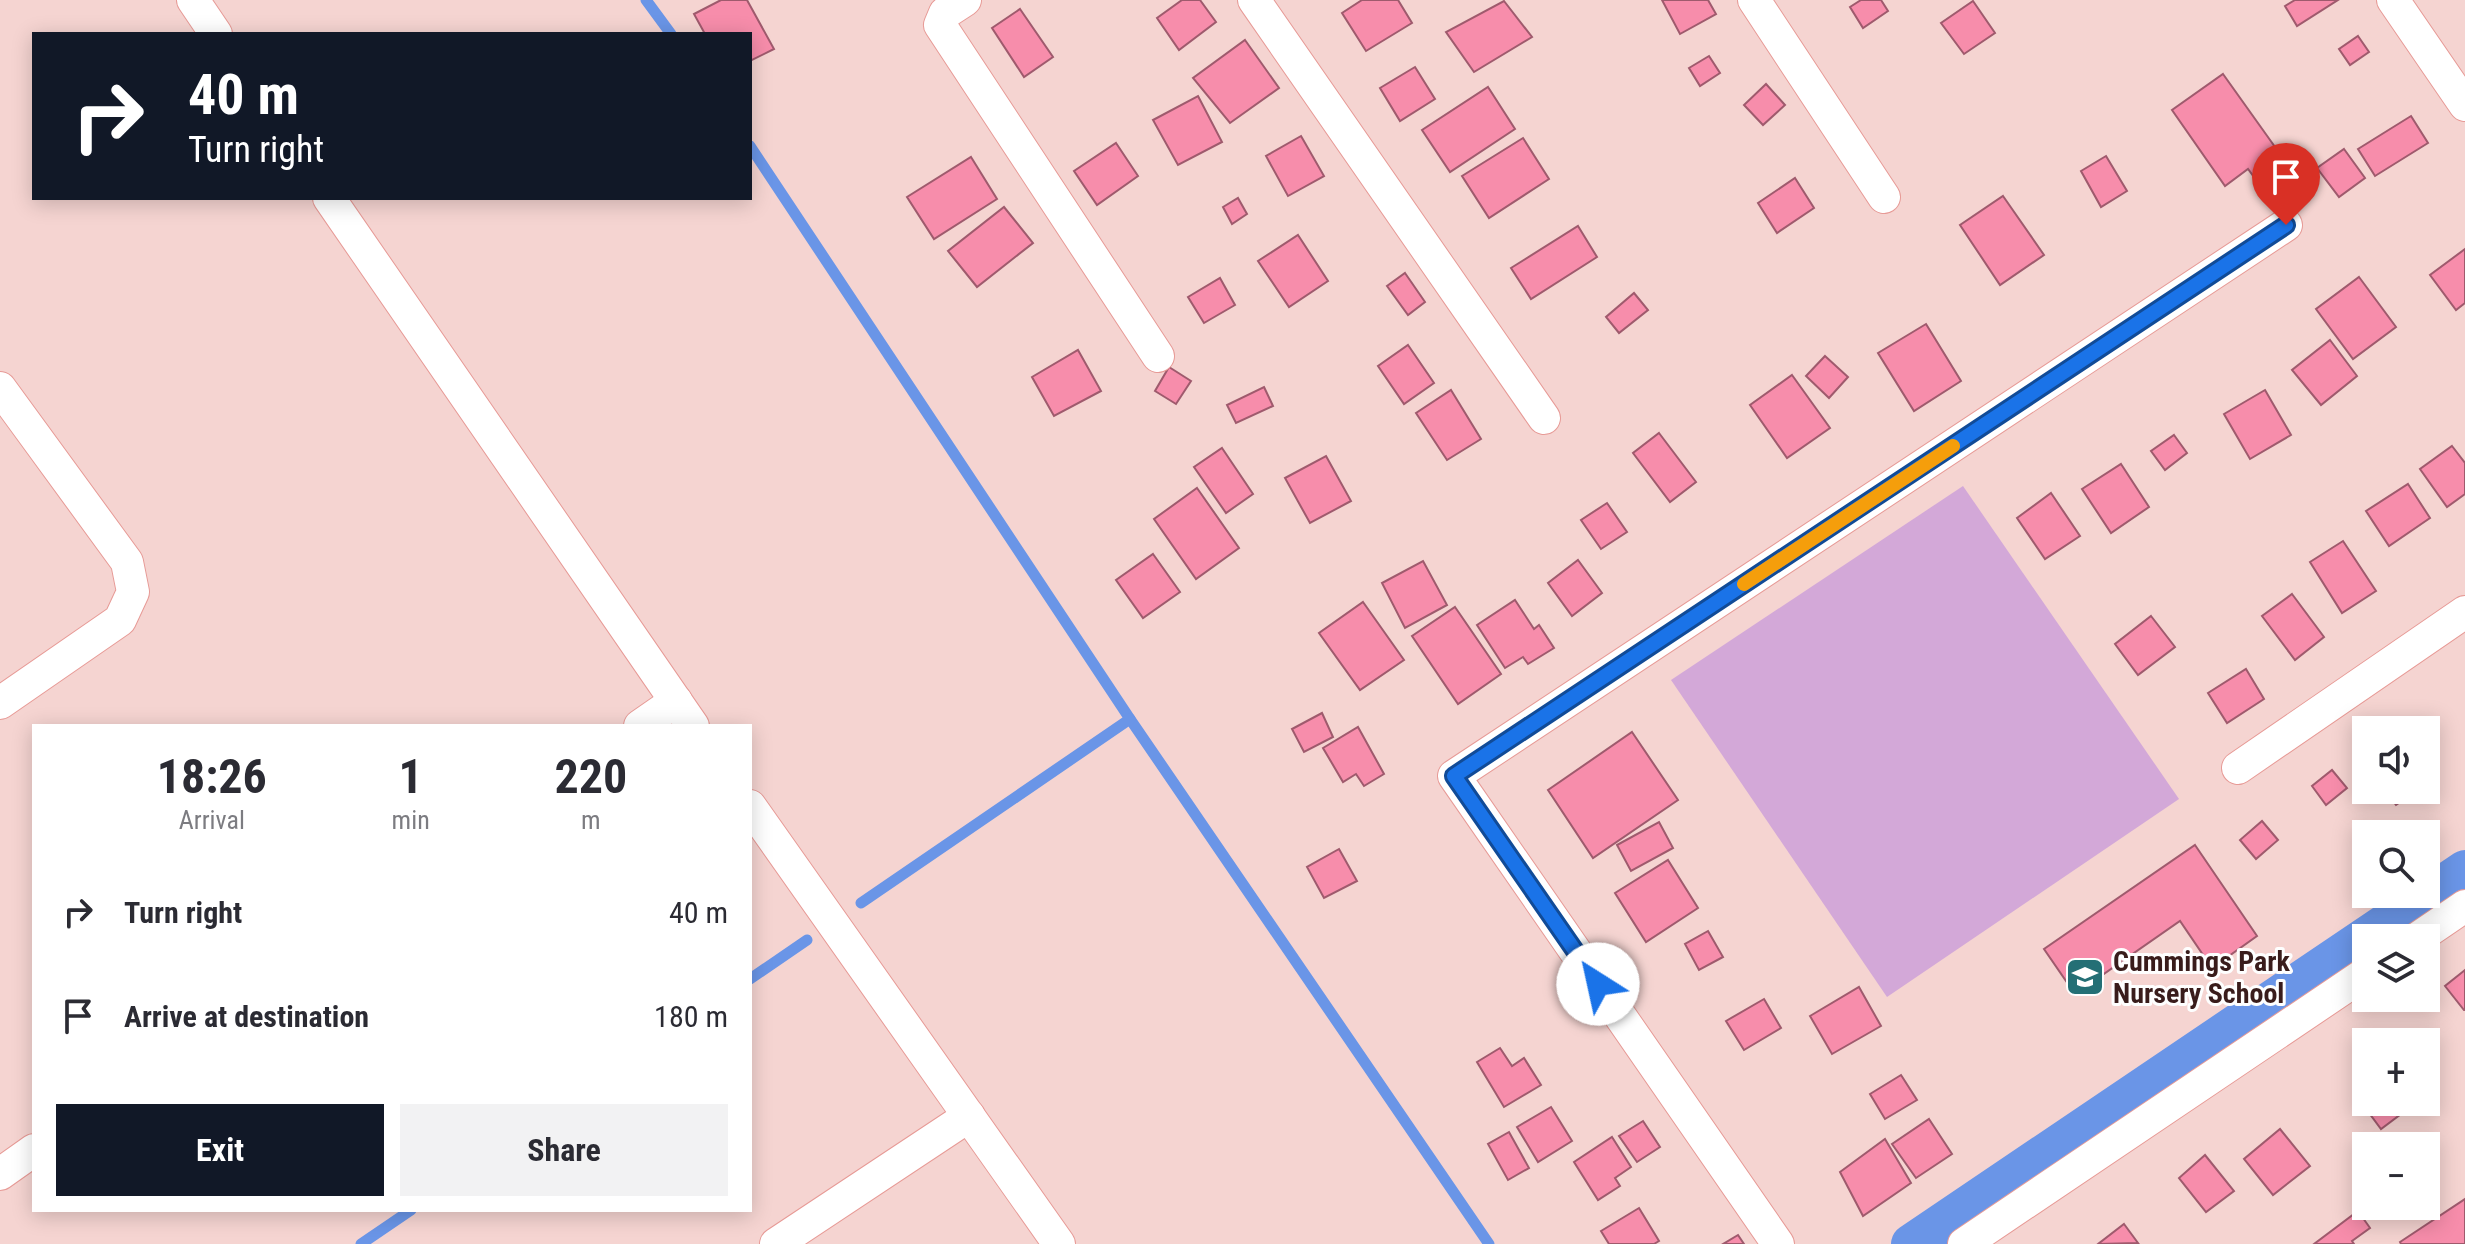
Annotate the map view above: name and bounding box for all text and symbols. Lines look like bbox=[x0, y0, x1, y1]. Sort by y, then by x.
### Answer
text: 40 m bbox=[188, 62, 299, 128]
icon: right bbox=[56, 64, 160, 168]
text: Turn right bbox=[188, 129, 324, 171]
pin bbox=[2252, 143, 2320, 225]
icon: arrive bbox=[2264, 155, 2308, 199]
map controls bbox=[2352, 716, 2440, 1220]
button: sound bbox=[2352, 716, 2440, 804]
text: 18:26 bbox=[157, 748, 267, 805]
text: 1 bbox=[399, 748, 423, 805]
text: 220 bbox=[554, 748, 627, 805]
text: Arrival bbox=[179, 805, 245, 835]
text: min bbox=[392, 805, 430, 835]
text: m bbox=[581, 805, 601, 835]
button: search bbox=[2352, 820, 2440, 908]
icon: right bbox=[56, 890, 100, 934]
text: Turn right bbox=[124, 895, 242, 930]
text: 40 m bbox=[669, 895, 728, 930]
button: layers bbox=[2352, 924, 2440, 1012]
position arrow bbox=[1556, 942, 1640, 1026]
place label: Cummings Park Nursery School bbox=[2113, 945, 2291, 1010]
school or university icon: Cummings Park Nursery School bbox=[2064, 956, 2106, 998]
icon: arrive bbox=[56, 994, 100, 1038]
text: Arrive at destination bbox=[124, 999, 369, 1034]
text: 180 m bbox=[654, 999, 728, 1034]
button: + bbox=[2352, 1028, 2440, 1116]
button: Exit bbox=[56, 1104, 384, 1196]
button: Share bbox=[400, 1104, 728, 1196]
button: − bbox=[2352, 1132, 2440, 1220]

